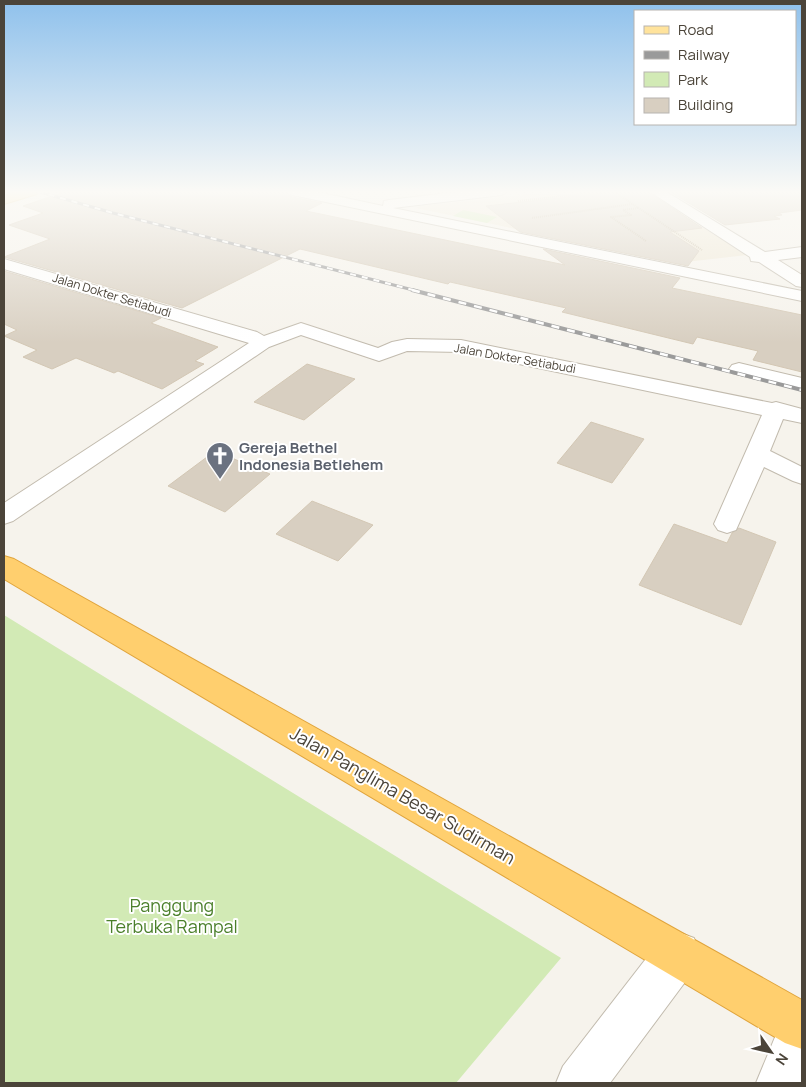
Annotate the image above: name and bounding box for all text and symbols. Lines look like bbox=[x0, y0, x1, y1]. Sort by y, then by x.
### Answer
legend bbox=[634, 10, 796, 125]
text: Road bbox=[678, 19, 714, 40]
text: Railway bbox=[678, 44, 730, 65]
text: Park bbox=[678, 69, 708, 90]
text: Building bbox=[678, 94, 733, 115]
street label: Jalan Dokter Setiabudi bbox=[50, 269, 174, 321]
street label: Jalan Dokter Setiabudi bbox=[453, 339, 577, 377]
place label: Gereja Bethel Indonesia Betlehem bbox=[239, 437, 383, 475]
church icon: Gereja Bethel Indonesia Betlehem bbox=[205, 441, 235, 480]
street label: Jalan Panglima Besar Sudirman bbox=[286, 721, 520, 869]
park label: Panggung Terbuka Rampal bbox=[106, 893, 238, 938]
north arrow bbox=[746, 1027, 796, 1077]
text: N bbox=[772, 1050, 793, 1069]

